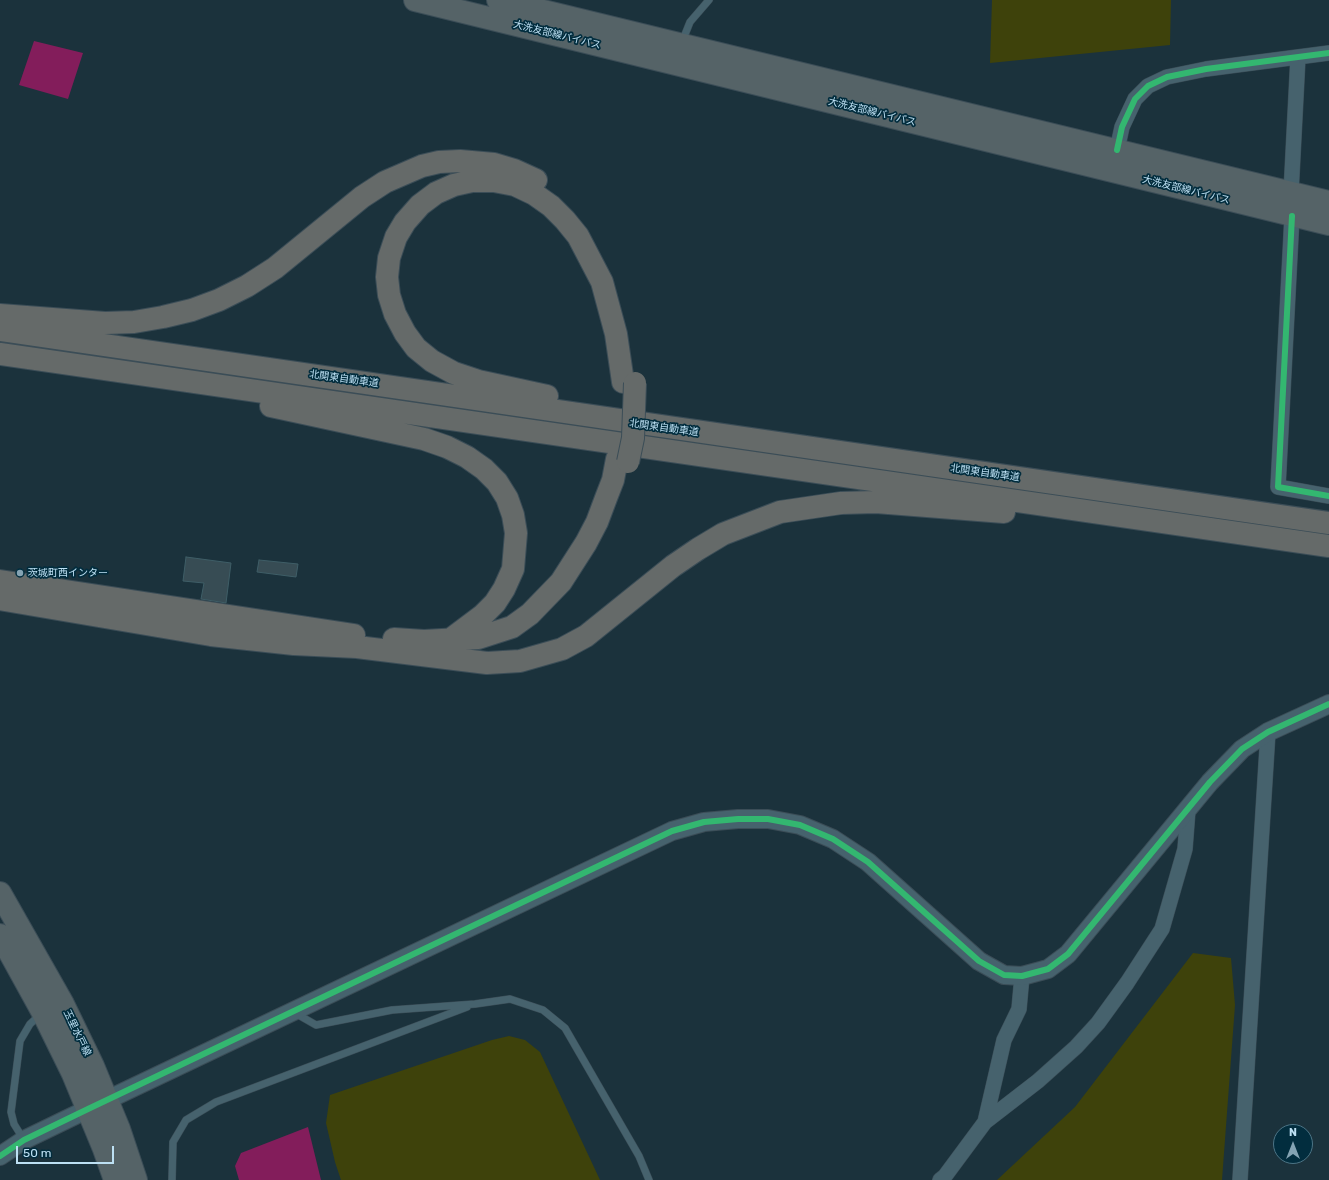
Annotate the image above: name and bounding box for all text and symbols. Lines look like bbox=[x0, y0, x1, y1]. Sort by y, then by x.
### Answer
street label: 大洗友部線バイパス bbox=[512, 18, 602, 52]
street label: 大洗友部線バイパス bbox=[827, 95, 917, 129]
street label: 大洗友部線バイパス bbox=[1141, 173, 1231, 207]
street label: 北関東自動車道 bbox=[309, 368, 379, 390]
street label: 北関東自動車道 bbox=[629, 417, 699, 439]
street label: 北関東自動車道 bbox=[950, 462, 1020, 484]
place label: 茨城町西インター bbox=[28, 567, 108, 579]
marker: 茨城町西インター bbox=[15, 568, 25, 578]
street label: 玉里水戸線 bbox=[61, 1008, 93, 1058]
north arrow bbox=[1273, 1124, 1313, 1164]
text: N bbox=[1289, 1126, 1297, 1139]
scale bar bbox=[18, 1138, 116, 1164]
text: 50 m bbox=[23, 1146, 51, 1160]

